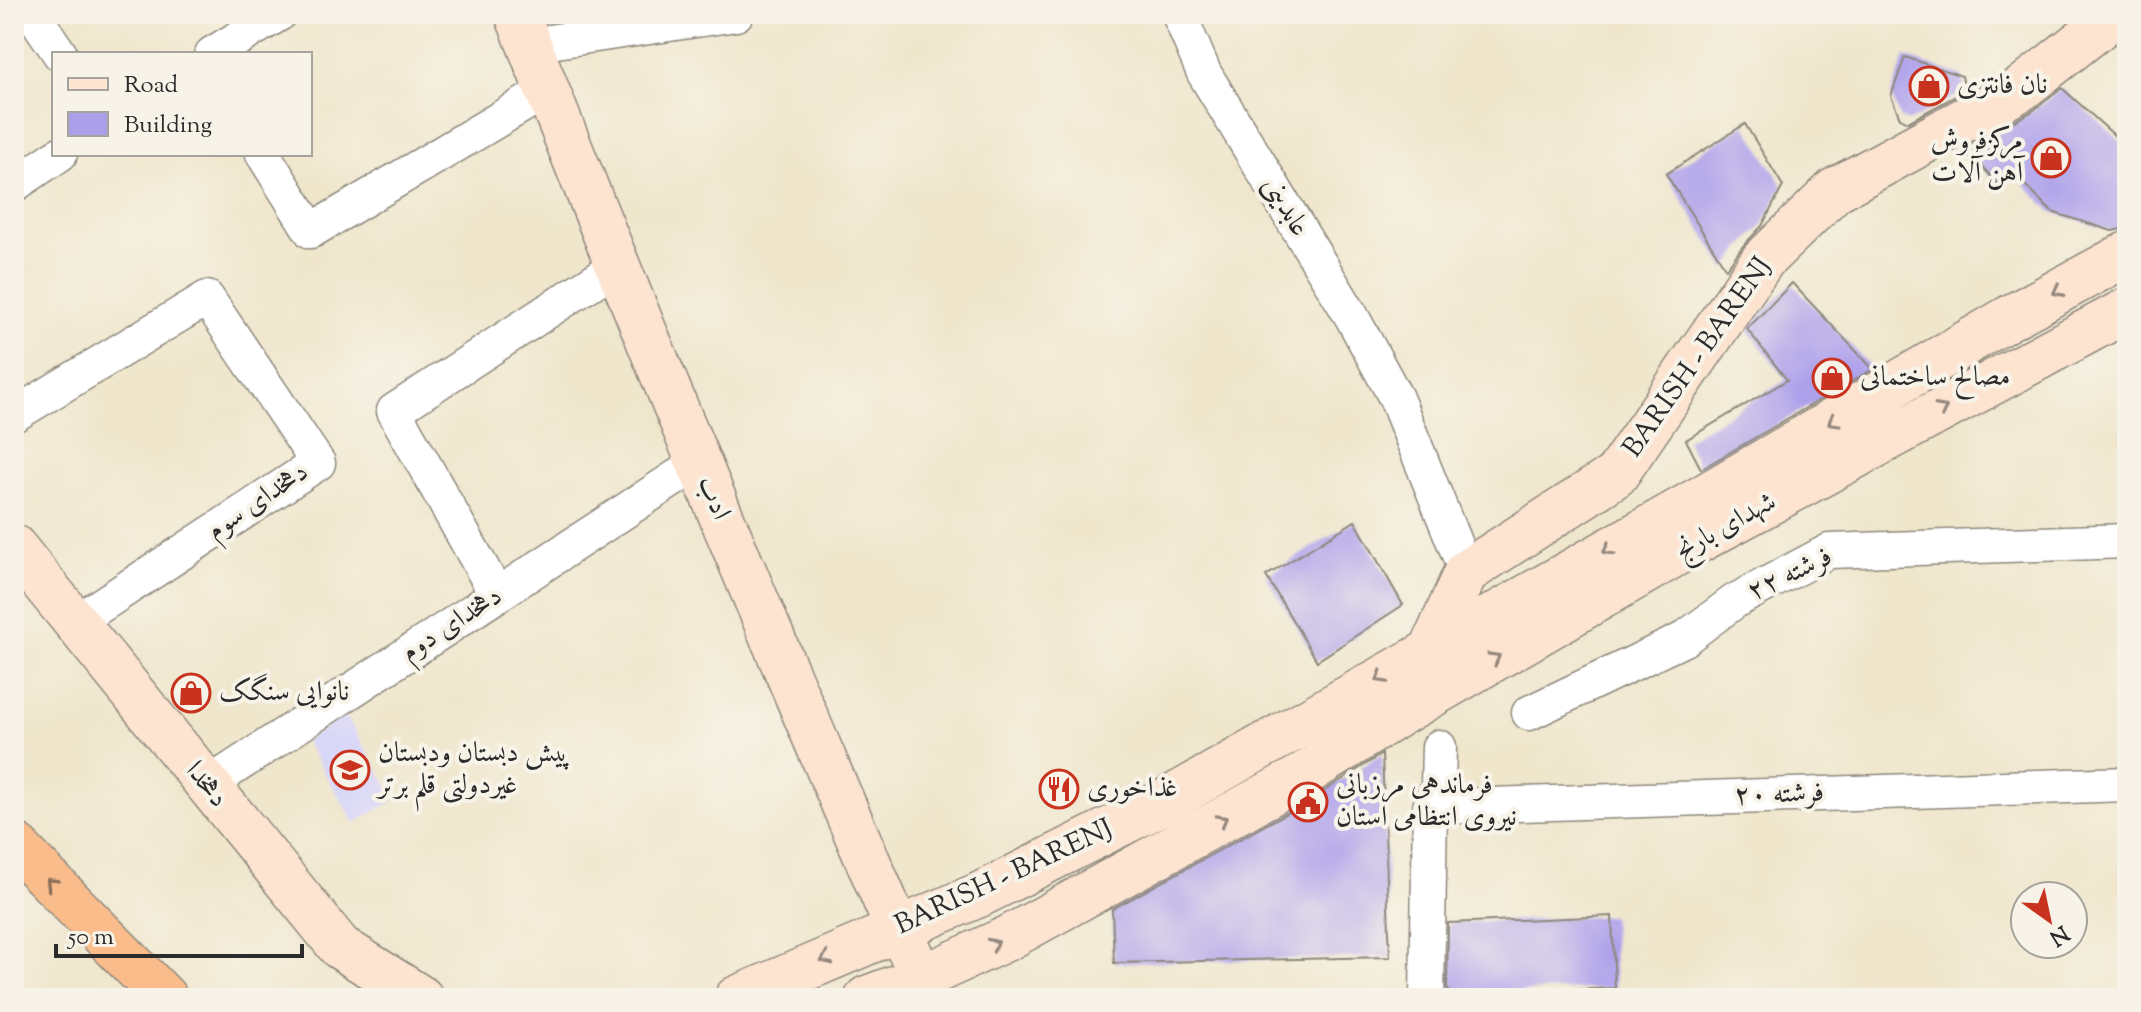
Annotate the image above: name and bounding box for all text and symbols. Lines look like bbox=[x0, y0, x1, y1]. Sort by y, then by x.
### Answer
legend bbox=[52, 52, 312, 156]
shop icon: نان فانتزی bbox=[1908, 65, 1950, 107]
place label: نان فانتزی bbox=[1957, 66, 2047, 106]
text: Road bbox=[124, 69, 178, 103]
text: Building bbox=[124, 109, 213, 143]
place label: مرکزفروش آهن آلات bbox=[1931, 122, 2026, 194]
shop icon: مرکزفروش آهن آلات bbox=[2030, 137, 2072, 179]
street label: عابدینی bbox=[1251, 169, 1319, 245]
street label: BARISH - BARENJ bbox=[1614, 250, 1782, 466]
one-way arrow bbox=[2053, 281, 2067, 297]
shop icon: مصالح ساختمانی bbox=[1811, 357, 1853, 399]
place label: مصالح ساختمانی bbox=[1860, 358, 2010, 400]
one-way arrow bbox=[1934, 404, 1948, 419]
one-way arrow bbox=[1827, 411, 1842, 427]
street label: دهخدای سوم bbox=[199, 453, 318, 553]
street label: ادب bbox=[686, 470, 740, 526]
street label: شهدای بارنج bbox=[1668, 483, 1785, 573]
street label: ۲۲ فرشته bbox=[1741, 538, 1839, 612]
one-way arrow bbox=[1602, 541, 1616, 556]
street label: دهخدای دوم bbox=[393, 577, 512, 674]
one-way arrow bbox=[1486, 652, 1501, 668]
one-way arrow bbox=[1375, 668, 1390, 684]
shop icon: نانوایی سنگک bbox=[170, 672, 212, 714]
place label: نانوایی سنگک bbox=[219, 673, 349, 713]
place label: پیش دبستان ودبستان غیردولتی قلم برتر bbox=[375, 734, 570, 812]
school or university icon: پیش دبستان ودبستان غیردولتی قلم برتر bbox=[329, 749, 371, 791]
street label: دهخدا bbox=[175, 753, 237, 817]
place label: فرماندهی مرزبانی نیروی انتظامی استان bbox=[1336, 766, 1517, 838]
restaurant icon: غذاخوری bbox=[1038, 768, 1080, 810]
place label: غذاخوری bbox=[1087, 769, 1178, 809]
street label: ۲۰ فرشته bbox=[1733, 773, 1825, 817]
public building icon: فرماندهی مرزبانی نیروی انتظامی استان bbox=[1287, 781, 1329, 823]
street label: BARISH - BARENJ bbox=[889, 810, 1119, 946]
one-way arrow bbox=[1214, 814, 1229, 829]
one-way arrow bbox=[46, 878, 60, 892]
north arrow bbox=[2009, 880, 2089, 960]
scale bar bbox=[56, 908, 302, 958]
text: N bbox=[2042, 916, 2074, 953]
text: 50 m bbox=[66, 921, 114, 955]
one-way arrow bbox=[986, 938, 1000, 954]
one-way arrow bbox=[820, 950, 834, 966]

